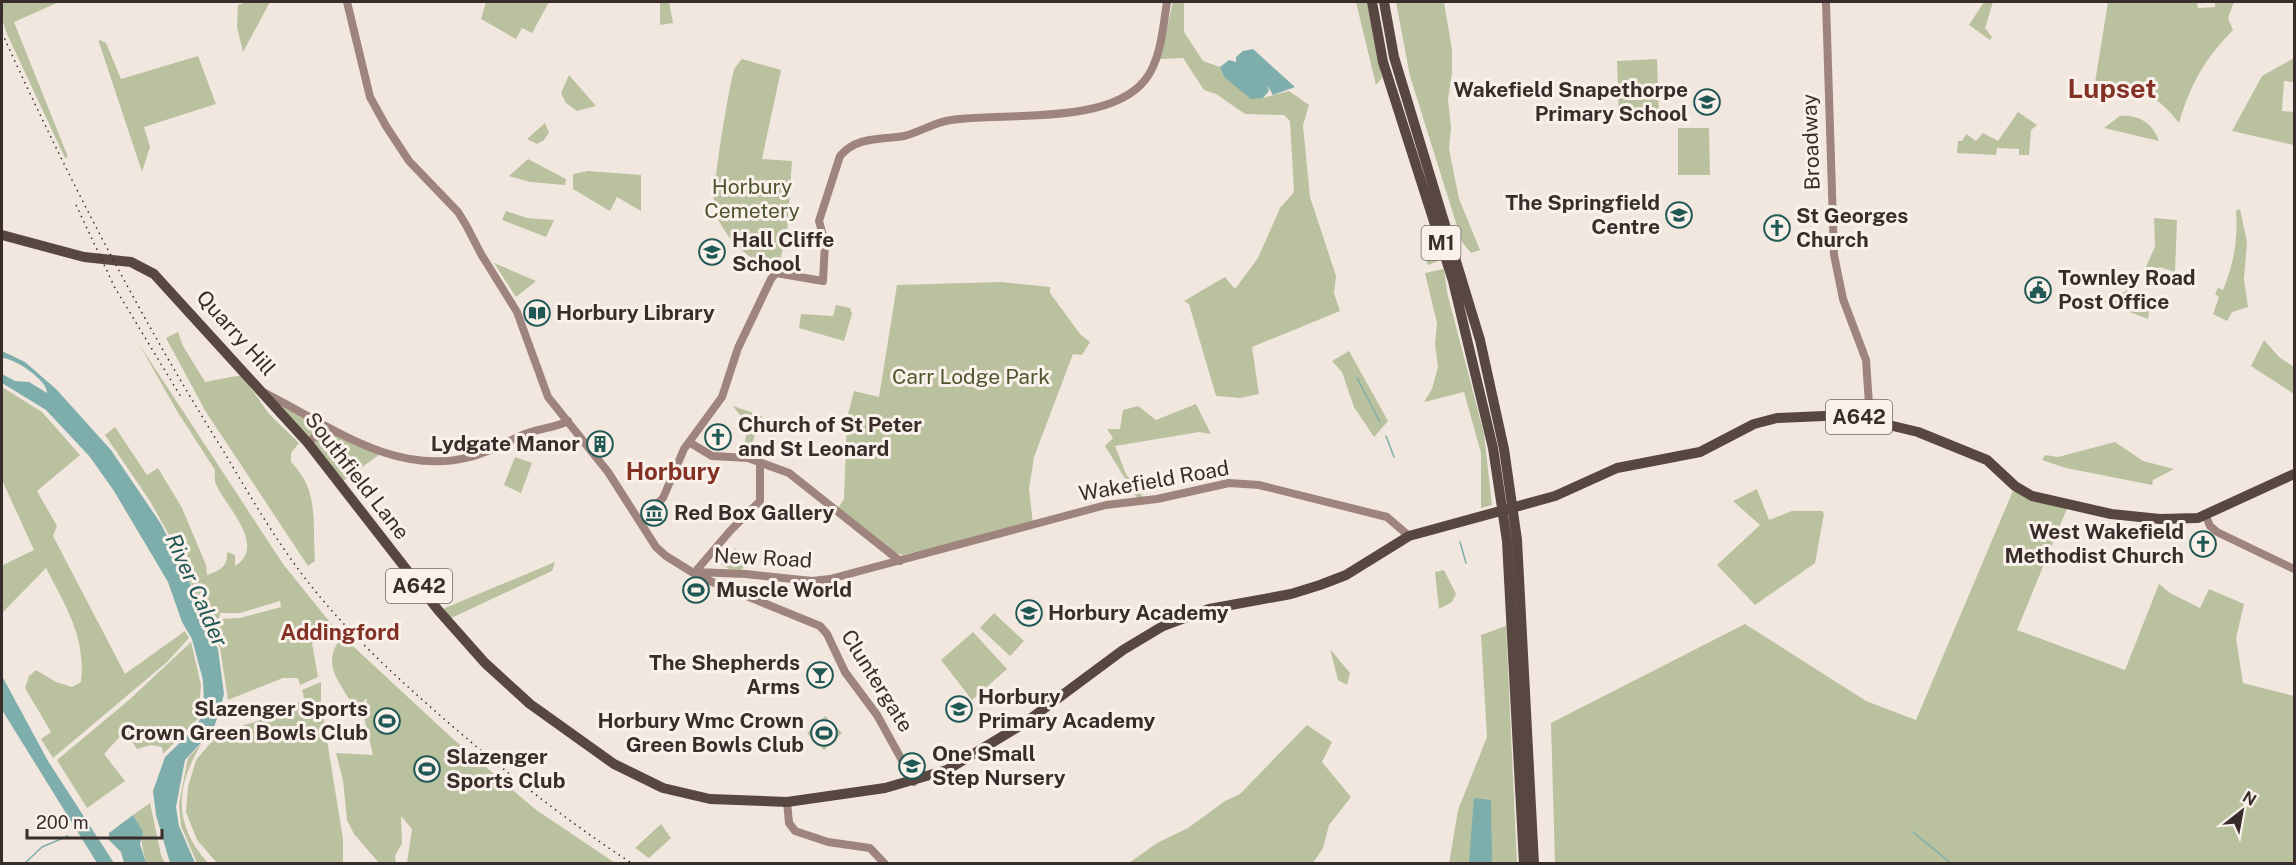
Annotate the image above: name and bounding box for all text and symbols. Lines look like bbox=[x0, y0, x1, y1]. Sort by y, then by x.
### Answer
district label: Lupset bbox=[2068, 72, 2156, 104]
place label: Wakefield Snapethorpe Primary School bbox=[1454, 77, 1688, 126]
school or university icon: Wakefield Snapethorpe Primary School bbox=[1692, 87, 1722, 117]
street label: Broadway bbox=[1796, 93, 1825, 191]
park label: Horbury Cemetery bbox=[704, 174, 800, 223]
place label: The Springfield Centre bbox=[1505, 190, 1660, 239]
school or university icon: The Springfield Centre bbox=[1664, 200, 1694, 230]
place label: St Georges Church bbox=[1796, 203, 1908, 252]
church icon: St Georges Church bbox=[1762, 213, 1792, 243]
road number: M1 bbox=[1422, 226, 1460, 260]
place label: Hall Cliffe School bbox=[732, 227, 834, 276]
school or university icon: Hall Cliffe School bbox=[697, 237, 727, 267]
place label: Townley Road Post Office bbox=[2058, 265, 2196, 314]
public building icon: Townley Road Post Office bbox=[2023, 275, 2053, 305]
street label: Quarry Hill bbox=[192, 285, 281, 381]
library icon: Horbury Library bbox=[522, 298, 552, 328]
place label: Horbury Library bbox=[556, 300, 715, 325]
park label: Carr Lodge Park bbox=[892, 364, 1050, 389]
road number: A642 bbox=[1826, 400, 1892, 434]
street label: Southfield Lane bbox=[300, 407, 415, 544]
place label: Church of St Peter and St Leonard bbox=[738, 412, 922, 461]
church icon: Church of St Peter and St Leonard bbox=[703, 422, 733, 452]
building icon: Lydgate Manor bbox=[585, 429, 615, 459]
place label: Lydgate Manor bbox=[431, 431, 580, 456]
street label: Wakefield Road bbox=[1077, 455, 1231, 506]
district label: Horbury bbox=[626, 457, 721, 485]
museum icon: Red Box Gallery bbox=[639, 498, 669, 528]
place label: Red Box Gallery bbox=[674, 500, 834, 525]
place label: West Wakefield Methodist Church bbox=[2004, 519, 2184, 568]
church icon: West Wakefield Methodist Church bbox=[2188, 529, 2218, 559]
water label: River Calder bbox=[161, 530, 234, 651]
street label: New Road bbox=[713, 542, 813, 573]
road number: A642 bbox=[386, 569, 452, 603]
sports icon: Muscle World bbox=[681, 575, 711, 605]
place label: Muscle World bbox=[716, 577, 852, 602]
school or university icon: Horbury Academy bbox=[1014, 598, 1044, 628]
place label: Horbury Academy bbox=[1048, 600, 1229, 625]
district label: Addingford bbox=[280, 619, 400, 645]
street label: Cluntergate bbox=[836, 625, 919, 736]
place label: The Shepherds Arms bbox=[649, 650, 800, 699]
bar icon: The Shepherds Arms bbox=[805, 660, 835, 690]
place label: Horbury Primary Academy bbox=[978, 684, 1155, 733]
school or university icon: Horbury Primary Academy bbox=[944, 694, 974, 724]
place label: Slazenger Sports Crown Green Bowls Club bbox=[120, 696, 368, 745]
sports icon: Slazenger Sports Crown Green Bowls Club bbox=[372, 706, 402, 736]
place label: Horbury Wmc Crown Green Bowls Club bbox=[598, 708, 804, 757]
sports icon: Horbury Wmc Crown Green Bowls Club bbox=[809, 718, 839, 748]
place label: One Small Step Nursery bbox=[932, 741, 1066, 790]
place label: Slazenger Sports Club bbox=[446, 744, 565, 793]
school or university icon: One Small Step Nursery bbox=[897, 751, 927, 781]
sports icon: Slazenger Sports Club bbox=[412, 754, 442, 784]
north arrow bbox=[2212, 781, 2272, 841]
text: N bbox=[2239, 787, 2260, 810]
scale bar bbox=[27, 802, 162, 840]
text: 200 m bbox=[36, 812, 89, 833]

